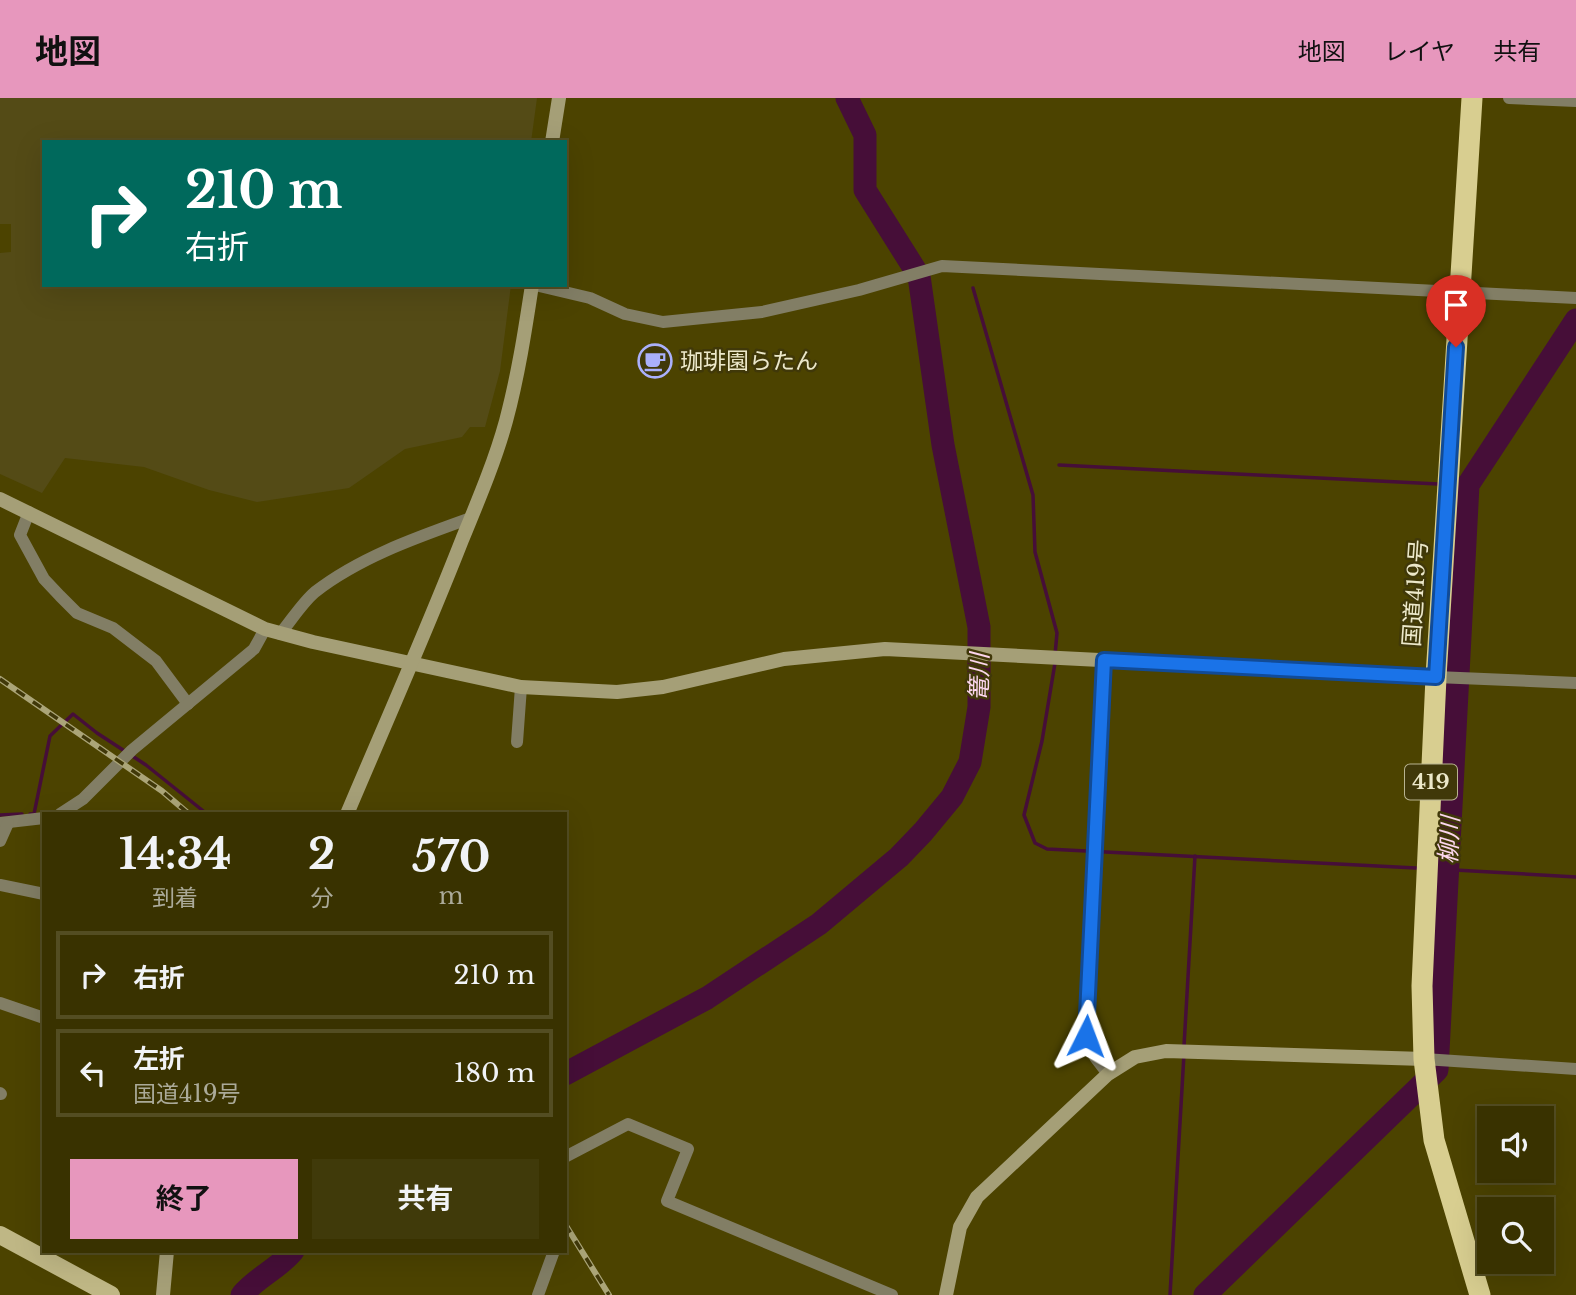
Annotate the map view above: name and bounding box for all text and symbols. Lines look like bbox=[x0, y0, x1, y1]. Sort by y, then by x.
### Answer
text: 地図 bbox=[35, 31, 101, 72]
text: 地図 bbox=[1298, 37, 1346, 66]
text: レイヤ bbox=[1384, 37, 1455, 66]
text: 共有 bbox=[1493, 37, 1541, 66]
text: 210 m bbox=[185, 160, 343, 221]
icon: right bbox=[70, 168, 161, 259]
text: 右折 bbox=[185, 227, 249, 267]
pin bbox=[1426, 275, 1486, 347]
icon: arrive bbox=[1437, 286, 1475, 324]
cafe icon: 珈琲園らたん bbox=[636, 342, 674, 380]
place label: 珈琲園らたん bbox=[680, 347, 818, 375]
street label: 国道419号 bbox=[1397, 538, 1433, 648]
water label: 篭川 bbox=[964, 650, 994, 701]
road number: 419 bbox=[1405, 764, 1457, 800]
water label: 柳川 bbox=[1433, 812, 1465, 865]
text: 14:34 bbox=[119, 828, 231, 880]
text: 2 bbox=[308, 828, 335, 880]
text: 570 bbox=[412, 831, 490, 883]
text: m bbox=[439, 882, 464, 910]
text: 到着 bbox=[152, 884, 198, 912]
text: 分 bbox=[310, 884, 333, 912]
icon: right bbox=[74, 956, 112, 994]
text: 210 m bbox=[453, 959, 535, 991]
text: 右折 bbox=[133, 962, 185, 994]
position arrow bbox=[1049, 999, 1123, 1073]
text: 左折 bbox=[133, 1043, 185, 1075]
icon: left bbox=[74, 1054, 112, 1092]
text: 180 m bbox=[454, 1057, 535, 1089]
text: 国道419号 bbox=[133, 1080, 241, 1108]
map controls bbox=[1477, 1106, 1554, 1274]
button: sound bbox=[1477, 1106, 1554, 1183]
button: 終了 bbox=[70, 1159, 298, 1239]
button: 共有 bbox=[312, 1159, 539, 1239]
button: search bbox=[1477, 1197, 1554, 1274]

